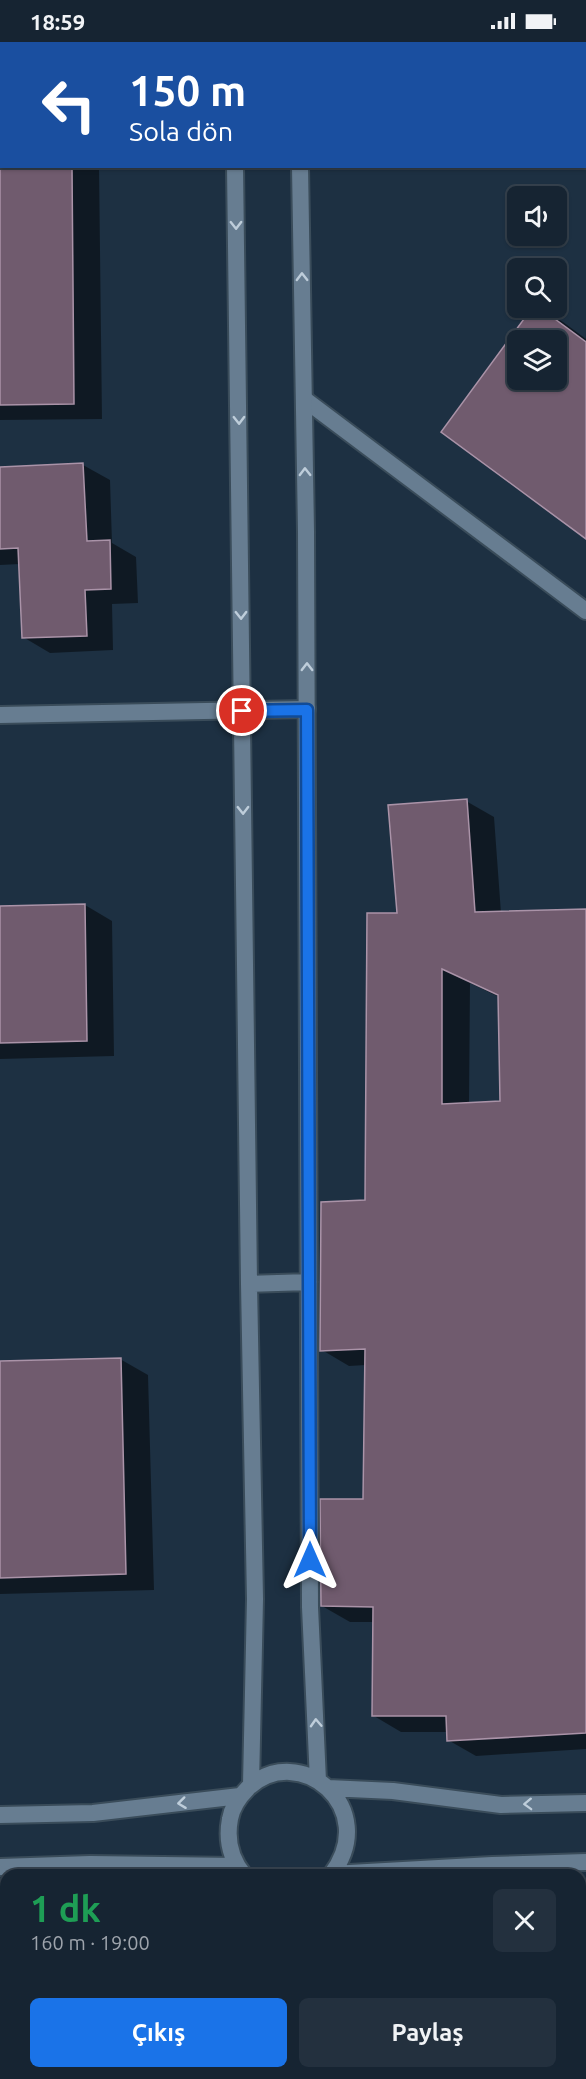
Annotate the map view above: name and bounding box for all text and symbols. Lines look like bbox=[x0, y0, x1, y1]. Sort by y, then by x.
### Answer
text: 18:59 bbox=[30, 9, 85, 34]
icon: left bbox=[30, 66, 108, 144]
text: 150 m bbox=[129, 67, 246, 114]
text: Sola dön bbox=[129, 116, 233, 146]
map controls bbox=[507, 186, 567, 390]
button: sound bbox=[507, 186, 567, 246]
one-way arrow bbox=[230, 220, 242, 229]
button: search bbox=[507, 258, 567, 318]
one-way arrow bbox=[295, 272, 308, 281]
button: layers bbox=[507, 330, 567, 390]
one-way arrow bbox=[232, 415, 245, 424]
one-way arrow bbox=[299, 467, 311, 476]
one-way arrow bbox=[235, 610, 247, 619]
one-way arrow bbox=[301, 662, 313, 671]
pin bbox=[216, 685, 267, 736]
icon: arrive bbox=[225, 694, 258, 727]
one-way arrow bbox=[237, 805, 250, 814]
position arrow bbox=[278, 1528, 342, 1592]
one-way arrow bbox=[309, 1718, 322, 1727]
one-way arrow bbox=[178, 1796, 187, 1809]
one-way arrow bbox=[523, 1798, 532, 1811]
text: 1 dk bbox=[30, 1888, 101, 1929]
button: close bbox=[493, 1889, 556, 1952]
text: 160 m · 19:00 bbox=[30, 1931, 150, 1954]
button: Çıkış bbox=[30, 1998, 287, 2067]
button: Paylaş bbox=[299, 1998, 556, 2067]

